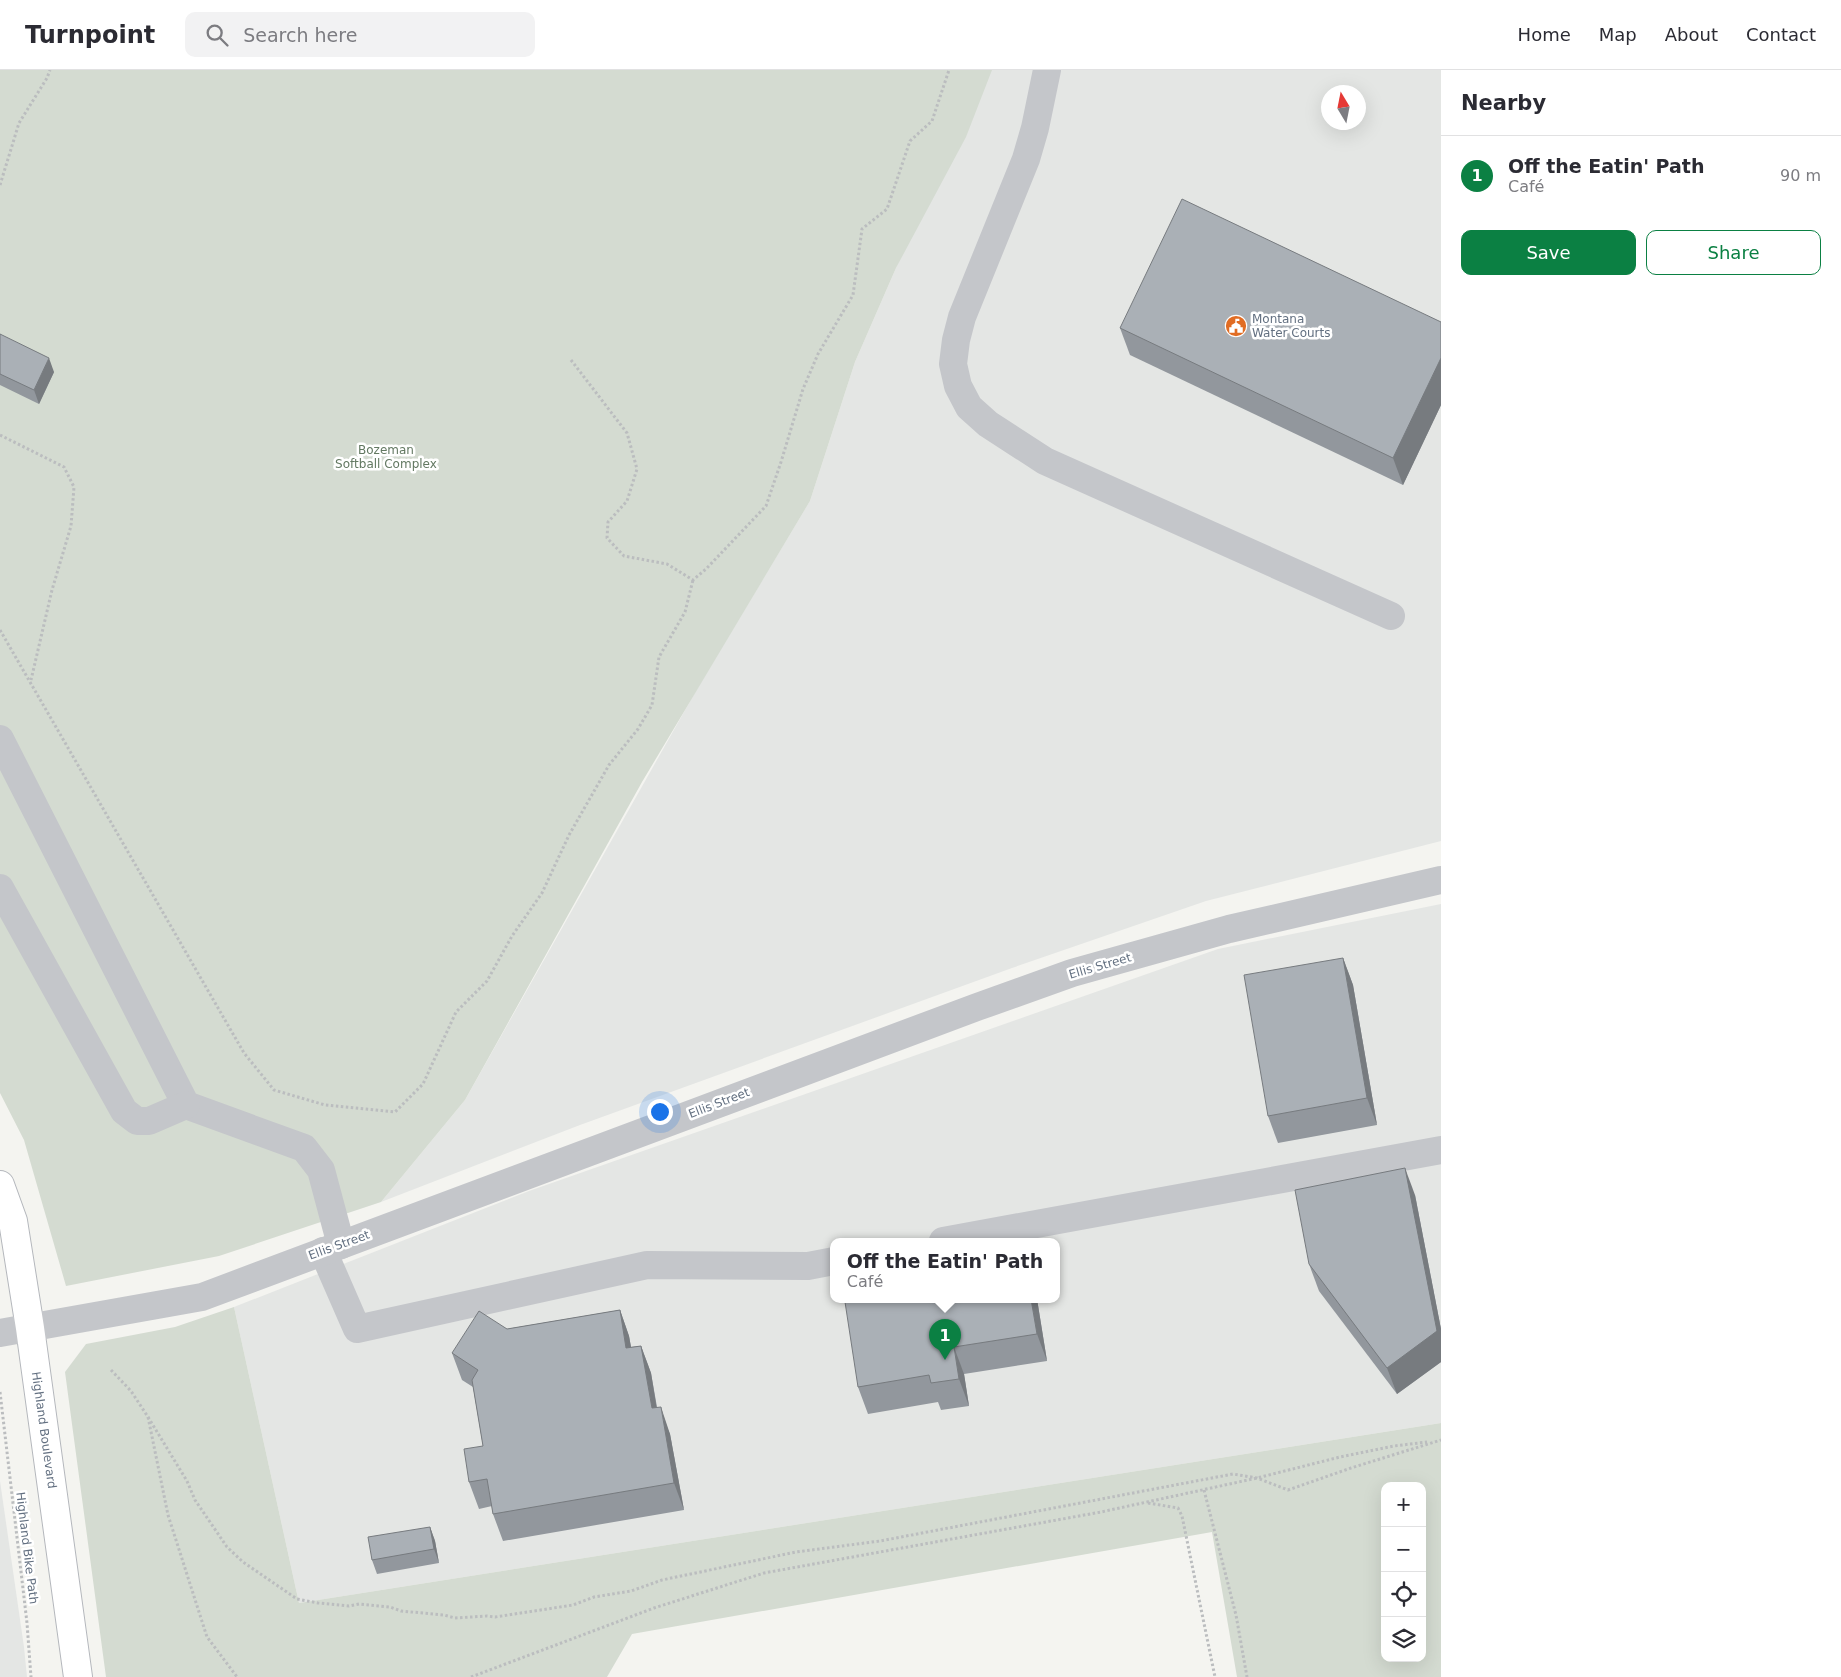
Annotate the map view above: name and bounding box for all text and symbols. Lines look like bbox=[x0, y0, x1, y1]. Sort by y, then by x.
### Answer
search box bbox=[185, 12, 535, 57]
text: Turnpoint bbox=[25, 21, 155, 49]
icon: search bbox=[203, 21, 231, 49]
text: Search here bbox=[243, 24, 357, 46]
text: Home bbox=[1518, 24, 1571, 45]
text: Map bbox=[1599, 24, 1637, 45]
text: About bbox=[1665, 24, 1718, 45]
text: Contact bbox=[1746, 24, 1816, 45]
north arrow bbox=[1321, 85, 1366, 130]
text: Nearby bbox=[1461, 91, 1546, 115]
text: Off the Eatin' Path bbox=[1508, 155, 1704, 177]
text: 1 bbox=[1471, 166, 1483, 185]
text: 90 m bbox=[1780, 166, 1821, 185]
text: Café bbox=[1508, 177, 1544, 196]
button: Save bbox=[1461, 230, 1636, 275]
button: Share bbox=[1646, 230, 1821, 275]
place label: Montana Water Courts bbox=[1252, 312, 1331, 340]
public building icon: Montana Water Courts bbox=[1224, 314, 1248, 338]
park label: Bozeman Softball Complex bbox=[335, 443, 437, 471]
street label: Ellis Street bbox=[1067, 950, 1133, 982]
street label: Ellis Street bbox=[687, 1085, 752, 1121]
your location bbox=[647, 1099, 673, 1125]
street label: Ellis Street bbox=[306, 1227, 372, 1263]
popup bbox=[830, 1238, 1060, 1303]
text: Off the Eatin' Path bbox=[847, 1250, 1043, 1272]
text: Café bbox=[847, 1272, 883, 1291]
pin: 1 bbox=[929, 1319, 961, 1360]
street label: Highland Boulevard bbox=[29, 1371, 59, 1489]
map controls bbox=[1381, 1482, 1426, 1662]
button: + bbox=[1381, 1482, 1426, 1527]
street label: Highland Bike Path bbox=[13, 1491, 41, 1605]
button: − bbox=[1381, 1527, 1426, 1572]
button: locate bbox=[1381, 1572, 1426, 1617]
button: layers bbox=[1381, 1617, 1426, 1662]

